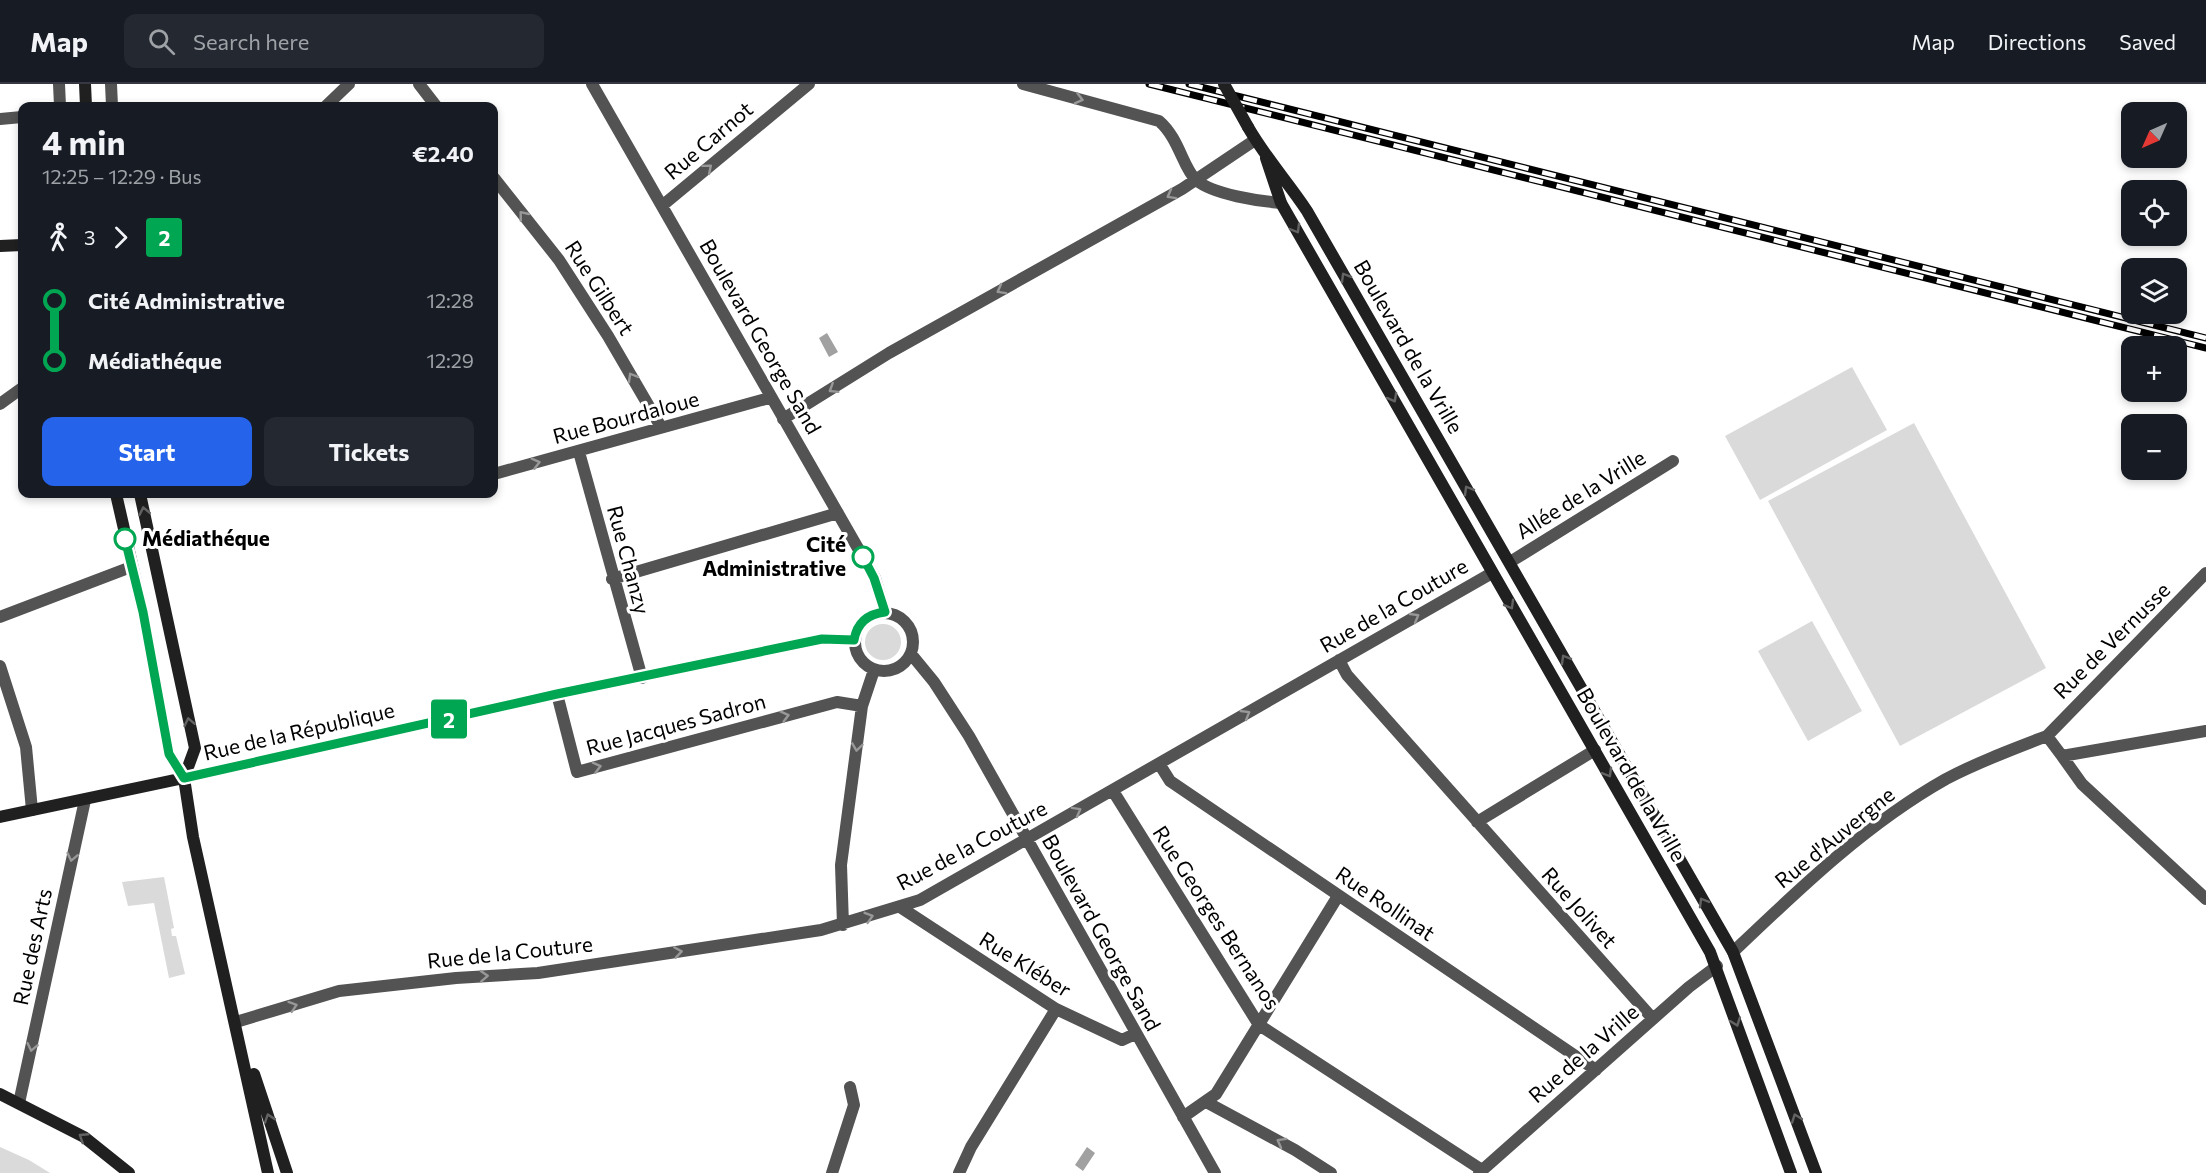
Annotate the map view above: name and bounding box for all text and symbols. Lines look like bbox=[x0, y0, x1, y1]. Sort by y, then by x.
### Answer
search box bbox=[124, 14, 544, 68]
text: Map bbox=[30, 24, 88, 58]
icon: search bbox=[145, 25, 178, 58]
text: Search here bbox=[193, 28, 309, 55]
text: Map bbox=[1912, 29, 1955, 54]
text: Directions bbox=[1988, 29, 2086, 54]
text: Saved bbox=[2119, 29, 2176, 54]
one-way arrow bbox=[1074, 91, 1084, 104]
street label: Rue Carnot bbox=[659, 96, 757, 184]
north arrow bbox=[2121, 102, 2187, 168]
map controls bbox=[2121, 102, 2187, 480]
text: 4 min bbox=[42, 121, 126, 162]
text: €2.40 bbox=[412, 140, 474, 167]
text: 12:25 – 12:29 · Bus bbox=[42, 164, 201, 188]
one-way arrow bbox=[701, 164, 712, 175]
button: locate bbox=[2121, 180, 2187, 246]
one-way arrow bbox=[1167, 188, 1177, 199]
one-way arrow bbox=[520, 211, 531, 222]
icon: walk bbox=[42, 221, 75, 254]
icon: forward bbox=[104, 221, 137, 254]
one-way arrow bbox=[1289, 223, 1300, 233]
text: 3 bbox=[84, 225, 95, 249]
text: 2 bbox=[158, 225, 170, 250]
street label: Boulevard George Sand bbox=[695, 234, 827, 438]
street label: Rue Gilbert bbox=[561, 235, 640, 339]
street label: Boulevard de la Vrille bbox=[1349, 255, 1469, 437]
button: layers bbox=[2121, 258, 2187, 324]
one-way arrow bbox=[1341, 273, 1353, 283]
one-way arrow bbox=[997, 283, 1007, 295]
text: Cité Administrative bbox=[88, 287, 285, 314]
text: 12:28 bbox=[426, 288, 474, 312]
button: + bbox=[2121, 336, 2187, 402]
text: Médiathéque bbox=[88, 347, 222, 374]
text: 12:29 bbox=[426, 348, 474, 372]
one-way arrow bbox=[627, 373, 639, 383]
one-way arrow bbox=[829, 381, 839, 393]
street label: Rue Bourdaloue bbox=[550, 385, 702, 448]
one-way arrow bbox=[1386, 392, 1397, 403]
button: − bbox=[2121, 414, 2187, 480]
button: Start bbox=[42, 417, 252, 486]
button: Tickets bbox=[264, 417, 474, 486]
street label: Allée de la Vrille bbox=[1511, 444, 1650, 543]
one-way arrow bbox=[530, 458, 541, 470]
one-way arrow bbox=[1464, 486, 1476, 496]
street label: Rue Chanzy bbox=[603, 503, 656, 617]
one-way arrow bbox=[138, 506, 151, 516]
place label: Médiathéque bbox=[142, 525, 270, 550]
marker: Médiathéque bbox=[114, 528, 136, 550]
place label: Cité Administrative bbox=[702, 531, 846, 580]
marker: Cité Administrative bbox=[852, 546, 874, 568]
street label: Rue de la Couture bbox=[1315, 552, 1472, 657]
street label: Rue de Vernusse bbox=[2048, 577, 2174, 703]
one-way arrow bbox=[1503, 598, 1515, 609]
one-way arrow bbox=[1409, 612, 1419, 624]
one-way arrow bbox=[1561, 655, 1573, 665]
street label: Boulevard de la Vrille bbox=[1572, 683, 1692, 865]
street label: Rue Jacques Sadron bbox=[583, 688, 768, 760]
street label: Rue de la République bbox=[201, 696, 397, 765]
line badge: 2 bbox=[430, 700, 468, 738]
text: 2 bbox=[443, 707, 455, 732]
one-way arrow bbox=[1240, 710, 1250, 721]
one-way arrow bbox=[779, 711, 790, 723]
one-way arrow bbox=[183, 718, 196, 728]
one-way arrow bbox=[851, 742, 864, 752]
one-way arrow bbox=[591, 762, 601, 774]
one-way arrow bbox=[1601, 767, 1612, 777]
street label: Rue d'Auvergne bbox=[1769, 781, 1899, 893]
street label: Rue de la Couture bbox=[892, 795, 1051, 895]
one-way arrow bbox=[1071, 807, 1081, 818]
street label: Rue Georges Bernanos bbox=[1149, 821, 1286, 1014]
street label: Boulevard George Sand bbox=[1038, 830, 1167, 1035]
one-way arrow bbox=[67, 851, 80, 861]
street label: Rue Rollinat bbox=[1331, 860, 1440, 945]
street label: Rue Jolivet bbox=[1537, 861, 1623, 953]
street label: Rue des Arts bbox=[7, 886, 56, 1007]
one-way arrow bbox=[1699, 898, 1710, 908]
one-way arrow bbox=[863, 912, 874, 924]
street label: Rue Kléber bbox=[975, 926, 1076, 1002]
street label: Rue de la Couture bbox=[426, 930, 594, 973]
one-way arrow bbox=[673, 946, 682, 958]
one-way arrow bbox=[480, 970, 489, 983]
street label: Rue de la Vrille bbox=[1523, 998, 1643, 1107]
one-way arrow bbox=[287, 1001, 298, 1014]
one-way arrow bbox=[1728, 1016, 1741, 1027]
one-way arrow bbox=[26, 1042, 39, 1052]
one-way arrow bbox=[263, 1113, 276, 1124]
one-way arrow bbox=[1790, 1113, 1803, 1124]
one-way arrow bbox=[79, 1133, 89, 1145]
one-way arrow bbox=[1277, 1138, 1287, 1149]

